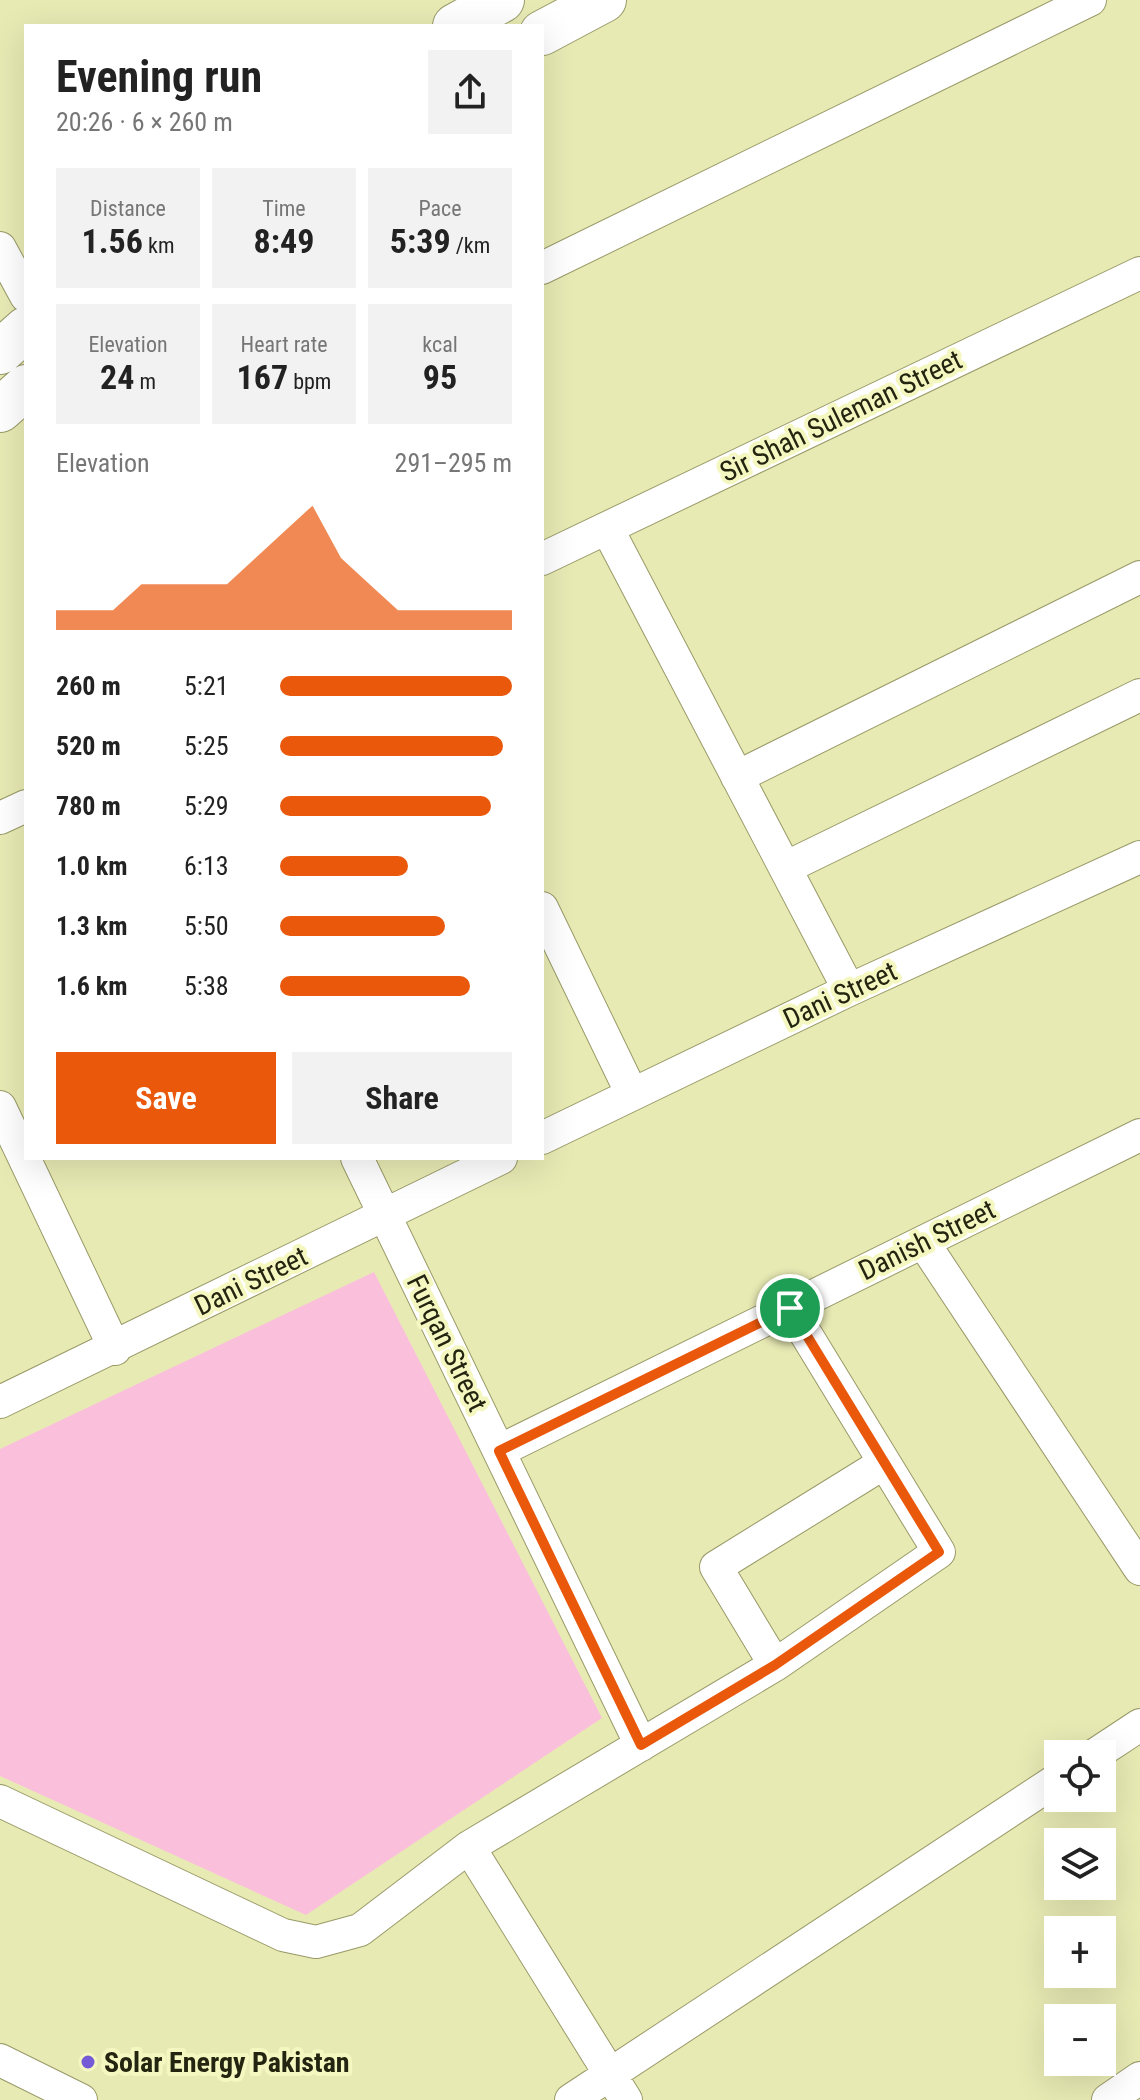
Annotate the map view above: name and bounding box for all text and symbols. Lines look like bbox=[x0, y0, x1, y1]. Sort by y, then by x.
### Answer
button: share bbox=[428, 50, 512, 134]
text: Evening run bbox=[56, 51, 262, 103]
text: 20:26 · 6 × 260 m bbox=[56, 107, 233, 137]
text: Distance bbox=[90, 196, 166, 221]
text: Time bbox=[262, 196, 306, 221]
text: Pace bbox=[418, 196, 462, 221]
text: 1.56 bbox=[82, 221, 143, 261]
text: 8:49 bbox=[254, 221, 314, 261]
text: 5:39 bbox=[390, 221, 451, 261]
text: km bbox=[143, 233, 174, 258]
text: /km bbox=[451, 233, 490, 258]
text: Elevation bbox=[88, 332, 168, 357]
text: Heart rate bbox=[241, 332, 327, 357]
text: kcal bbox=[422, 332, 458, 357]
street label: Sir Shah Suleman Street bbox=[715, 343, 967, 489]
text: 24 bbox=[100, 357, 134, 397]
text: 167 bbox=[237, 357, 288, 397]
text: 95 bbox=[423, 357, 457, 397]
text: m bbox=[134, 369, 156, 394]
text: bpm bbox=[288, 369, 331, 394]
text: Elevation bbox=[56, 448, 150, 478]
text: 291–295 m bbox=[395, 448, 512, 478]
text: 260 m bbox=[56, 671, 121, 701]
text: 5:21 bbox=[184, 671, 229, 701]
text: 520 m bbox=[56, 731, 121, 761]
text: 5:25 bbox=[184, 731, 229, 761]
text: 780 m bbox=[56, 791, 121, 821]
text: 5:29 bbox=[184, 791, 229, 821]
text: 1.0 km bbox=[56, 851, 128, 881]
text: 6:13 bbox=[184, 851, 229, 881]
text: 1.3 km bbox=[56, 911, 128, 941]
text: 5:50 bbox=[184, 911, 229, 941]
street label: Dani Street bbox=[778, 954, 902, 1036]
text: 1.6 km bbox=[56, 971, 128, 1001]
text: 5:38 bbox=[184, 971, 229, 1001]
button: Save bbox=[56, 1052, 276, 1144]
button: Share bbox=[292, 1052, 512, 1144]
street label: Danish Street bbox=[853, 1193, 1001, 1287]
street label: Dani Street bbox=[189, 1240, 313, 1322]
street label: Furqan Street bbox=[400, 1269, 494, 1417]
pin bbox=[756, 1274, 824, 1342]
icon: arrive bbox=[768, 1286, 812, 1330]
map controls bbox=[1044, 1740, 1116, 2076]
button: locate bbox=[1044, 1740, 1116, 1812]
button: layers bbox=[1044, 1828, 1116, 1900]
button: + bbox=[1044, 1916, 1116, 1988]
button: − bbox=[1044, 2004, 1116, 2076]
place label: Solar Energy Pakistan bbox=[104, 2046, 350, 2079]
marker: Solar Energy Pakistan bbox=[79, 2053, 97, 2071]

